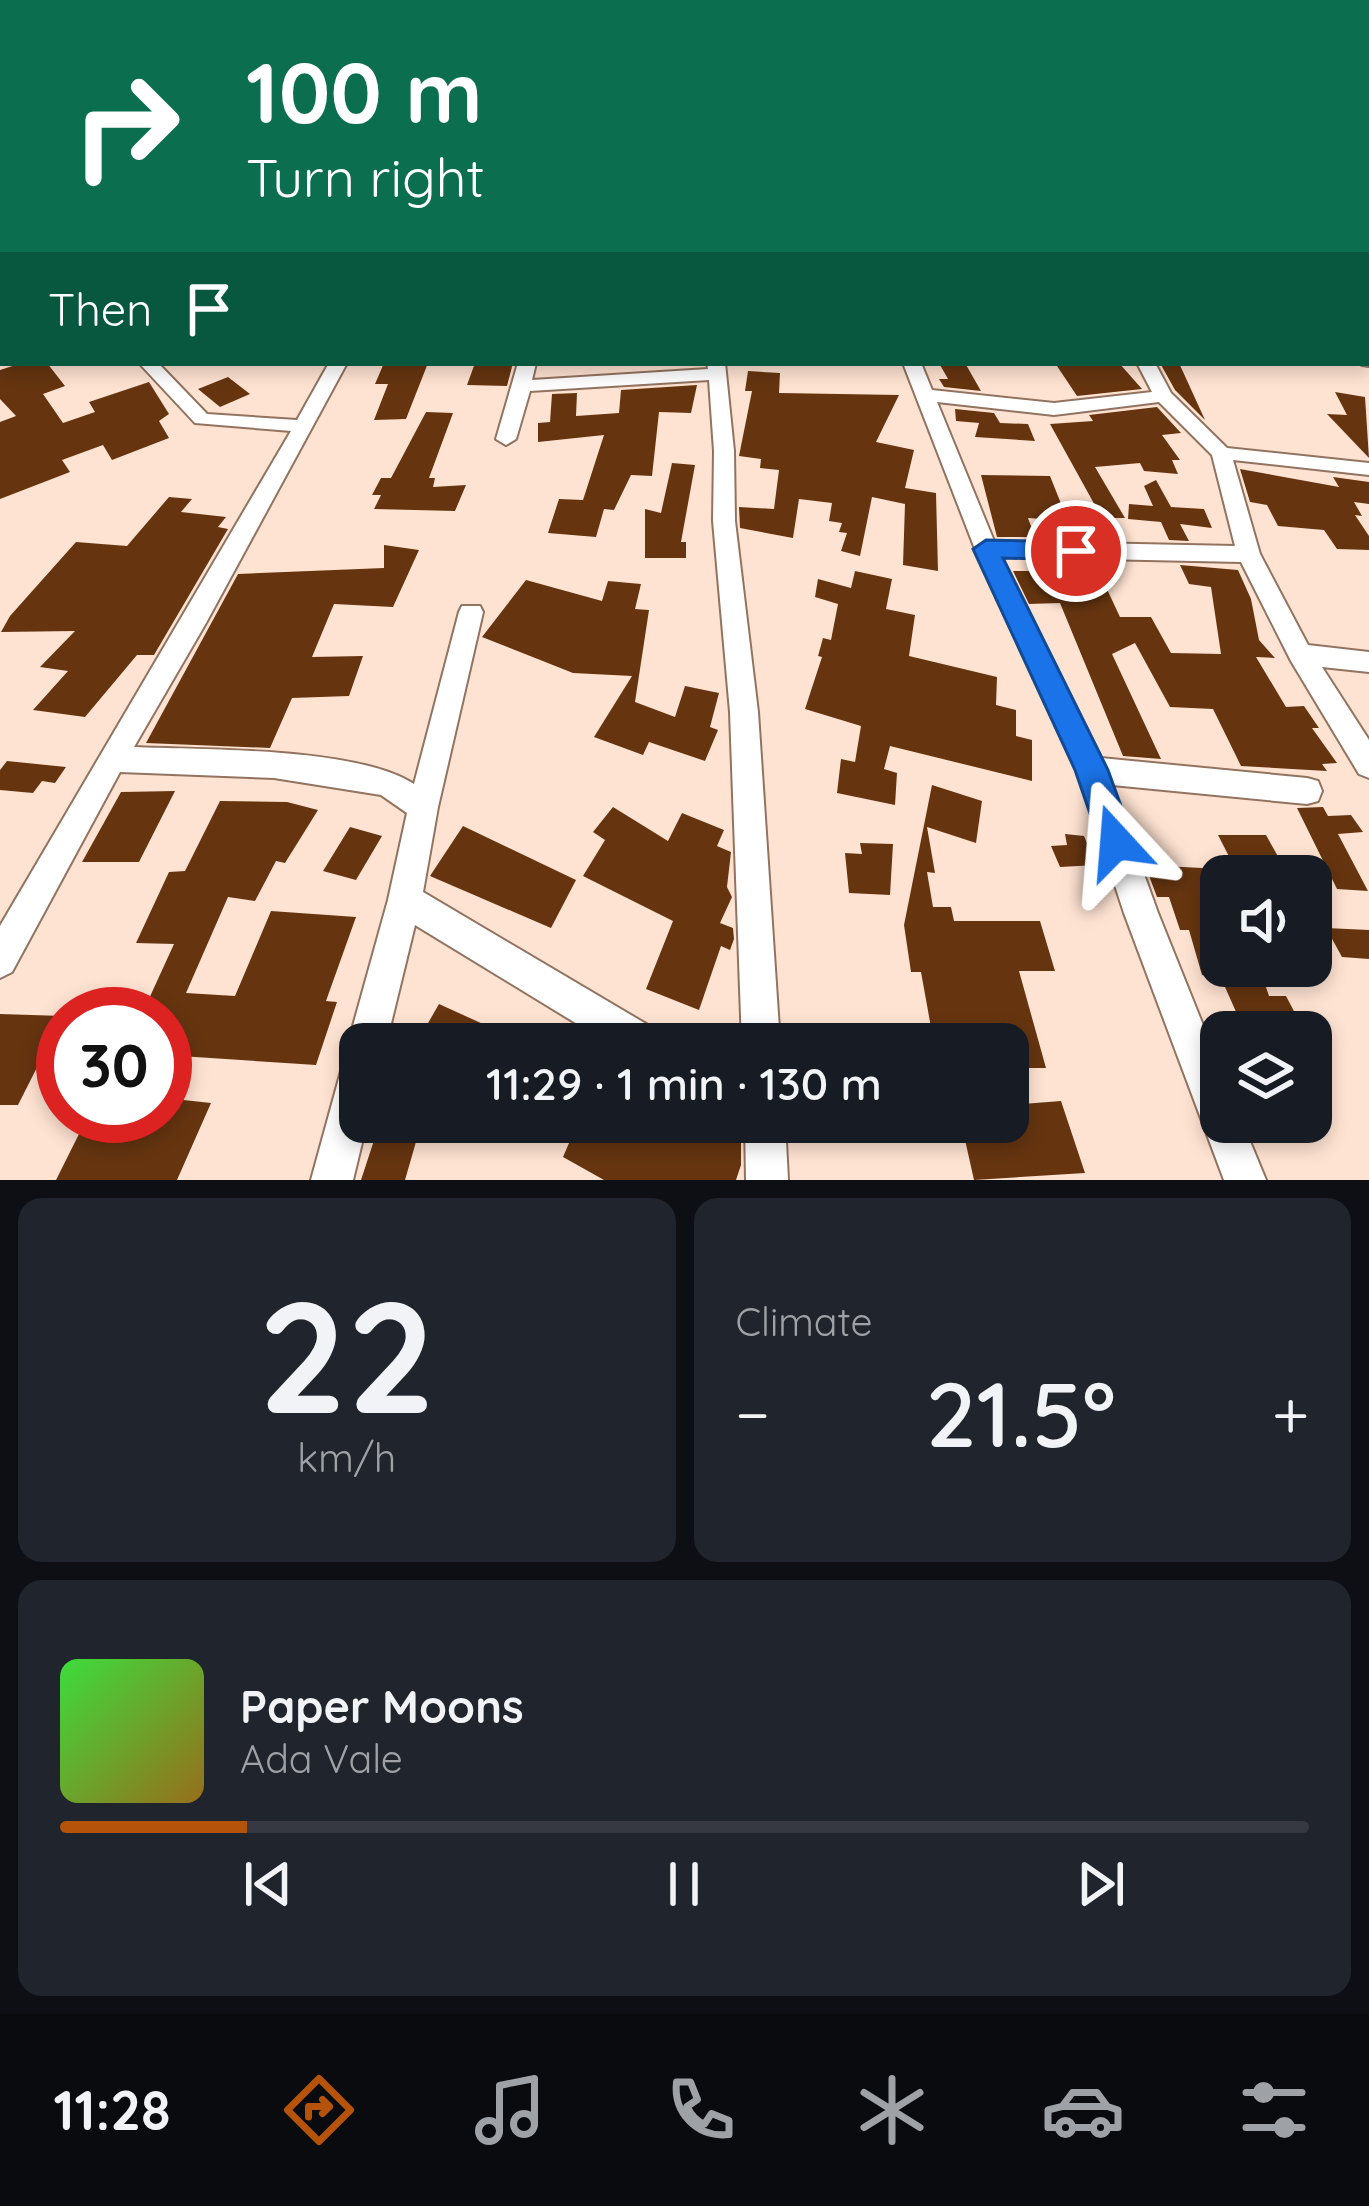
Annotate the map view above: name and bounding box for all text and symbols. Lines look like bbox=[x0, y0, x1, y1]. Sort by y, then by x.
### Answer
text: 100 m bbox=[246, 39, 483, 144]
icon: right bbox=[48, 48, 204, 204]
text: Turn right bbox=[246, 143, 485, 211]
icon: arrive bbox=[176, 276, 242, 342]
text: Then bbox=[48, 281, 152, 337]
pin bbox=[1025, 500, 1127, 602]
icon: arrive bbox=[1043, 518, 1109, 584]
position arrow bbox=[1053, 779, 1179, 905]
map controls bbox=[1200, 855, 1332, 1143]
button: sound bbox=[1200, 855, 1332, 987]
speed limit sign: 30 bbox=[36, 987, 192, 1143]
button: layers bbox=[1200, 1011, 1332, 1143]
text: 11:29 · 1 min · 130 m bbox=[486, 1055, 882, 1111]
text: 22 bbox=[258, 1257, 436, 1452]
text: Climate bbox=[736, 1297, 873, 1346]
text: 21.5° bbox=[926, 1357, 1116, 1470]
text: − bbox=[736, 1372, 770, 1455]
text: + bbox=[1272, 1372, 1309, 1455]
text: km/h bbox=[297, 1433, 396, 1482]
text: Paper Moons bbox=[240, 1678, 524, 1734]
text: Ada Vale bbox=[240, 1734, 403, 1783]
icon: previous bbox=[235, 1851, 301, 1917]
icon: pause bbox=[651, 1851, 717, 1917]
icon: next bbox=[1068, 1851, 1134, 1917]
icon: directions bbox=[277, 2068, 361, 2152]
icon: music bbox=[468, 2068, 552, 2152]
icon: phone bbox=[659, 2068, 743, 2152]
icon: climate bbox=[850, 2068, 934, 2152]
icon: car bbox=[1041, 2068, 1125, 2152]
icon: filters bbox=[1232, 2068, 1316, 2152]
text: 11:28 bbox=[53, 2076, 171, 2144]

